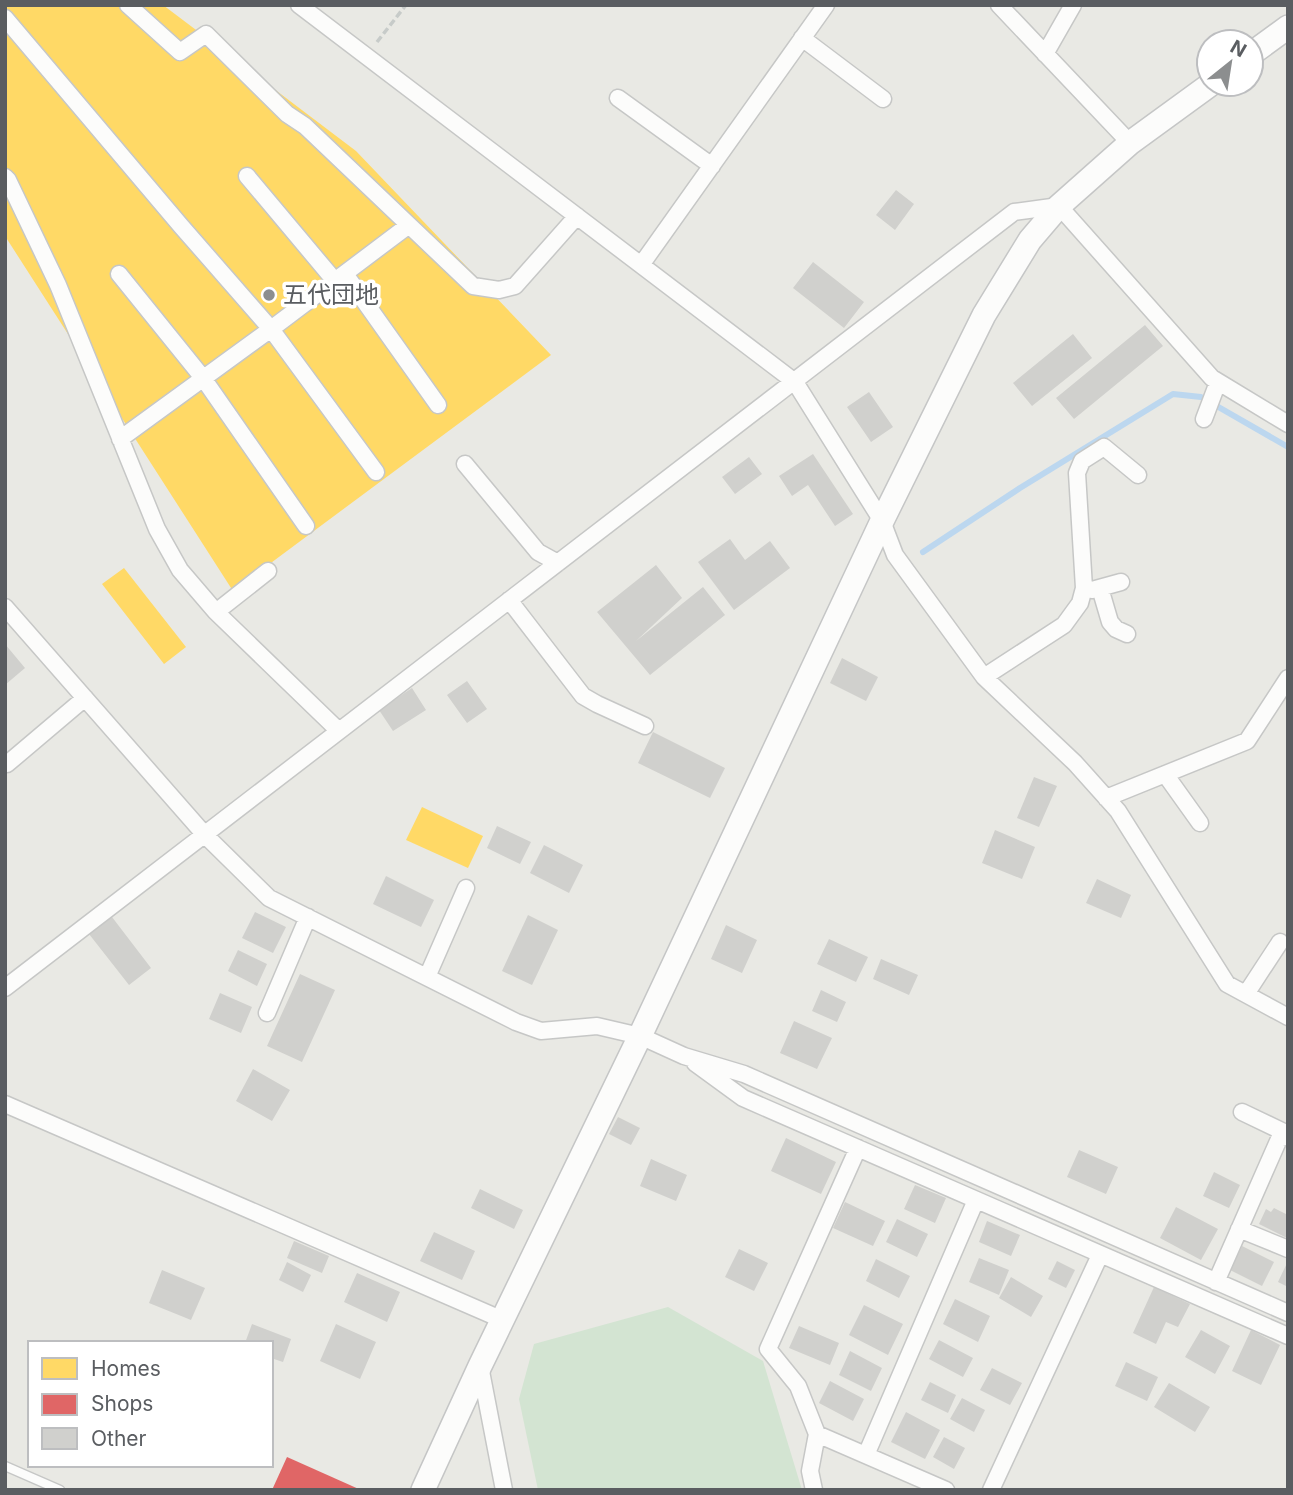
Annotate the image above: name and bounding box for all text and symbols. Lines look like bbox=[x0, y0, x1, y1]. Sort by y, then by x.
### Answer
north arrow bbox=[1195, 28, 1265, 98]
text: N bbox=[1226, 35, 1250, 62]
place label: 五代団地 bbox=[283, 280, 379, 309]
marker: 五代団地 bbox=[261, 287, 277, 303]
legend bbox=[28, 1341, 273, 1467]
text: Homes bbox=[91, 1356, 161, 1381]
text: Shops bbox=[91, 1391, 153, 1416]
text: Other bbox=[91, 1426, 147, 1451]

